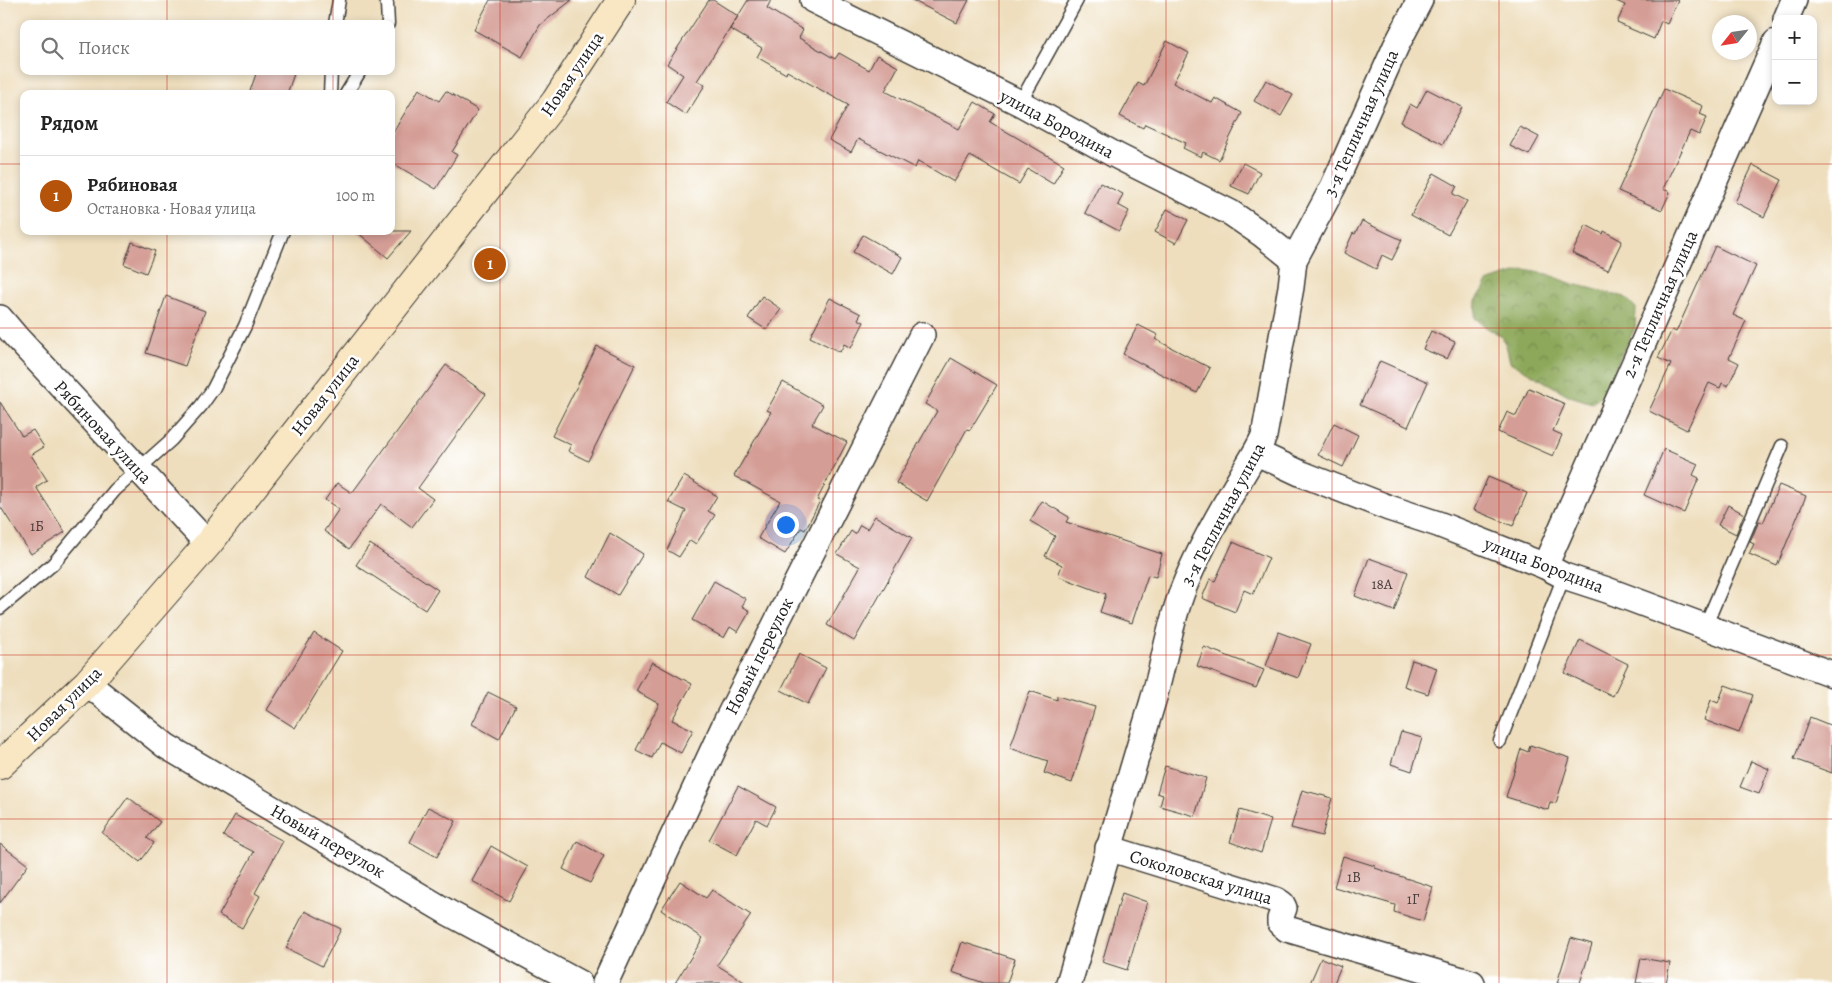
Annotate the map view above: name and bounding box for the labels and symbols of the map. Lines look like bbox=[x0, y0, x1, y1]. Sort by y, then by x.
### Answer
north arrow bbox=[1712, 15, 1757, 60]
street label: Новая улица bbox=[535, 26, 610, 121]
street label: 3-я Тепличная улица bbox=[1318, 45, 1404, 200]
street label: улица Бородина bbox=[995, 83, 1119, 165]
street label: 2-я Тепличная улица bbox=[1617, 226, 1704, 382]
pin: 1 bbox=[474, 245, 506, 283]
street label: Новая улица bbox=[286, 349, 365, 441]
street label: Рябиновая улица bbox=[49, 375, 158, 489]
street label: 3-я Тепличная улица bbox=[1175, 438, 1271, 590]
your location bbox=[773, 512, 799, 538]
house number: 1Б bbox=[30, 516, 44, 536]
street label: улица Бородина bbox=[1480, 531, 1608, 599]
house number: 18А bbox=[1371, 574, 1393, 594]
street label: Новый переулок bbox=[719, 593, 799, 719]
street label: Новая улица bbox=[21, 661, 107, 747]
street label: Новый переулок bbox=[266, 798, 390, 884]
street label: Соколовская улица bbox=[1127, 844, 1276, 910]
house number: 1В bbox=[1347, 867, 1361, 887]
house number: 1Г bbox=[1407, 889, 1420, 909]

